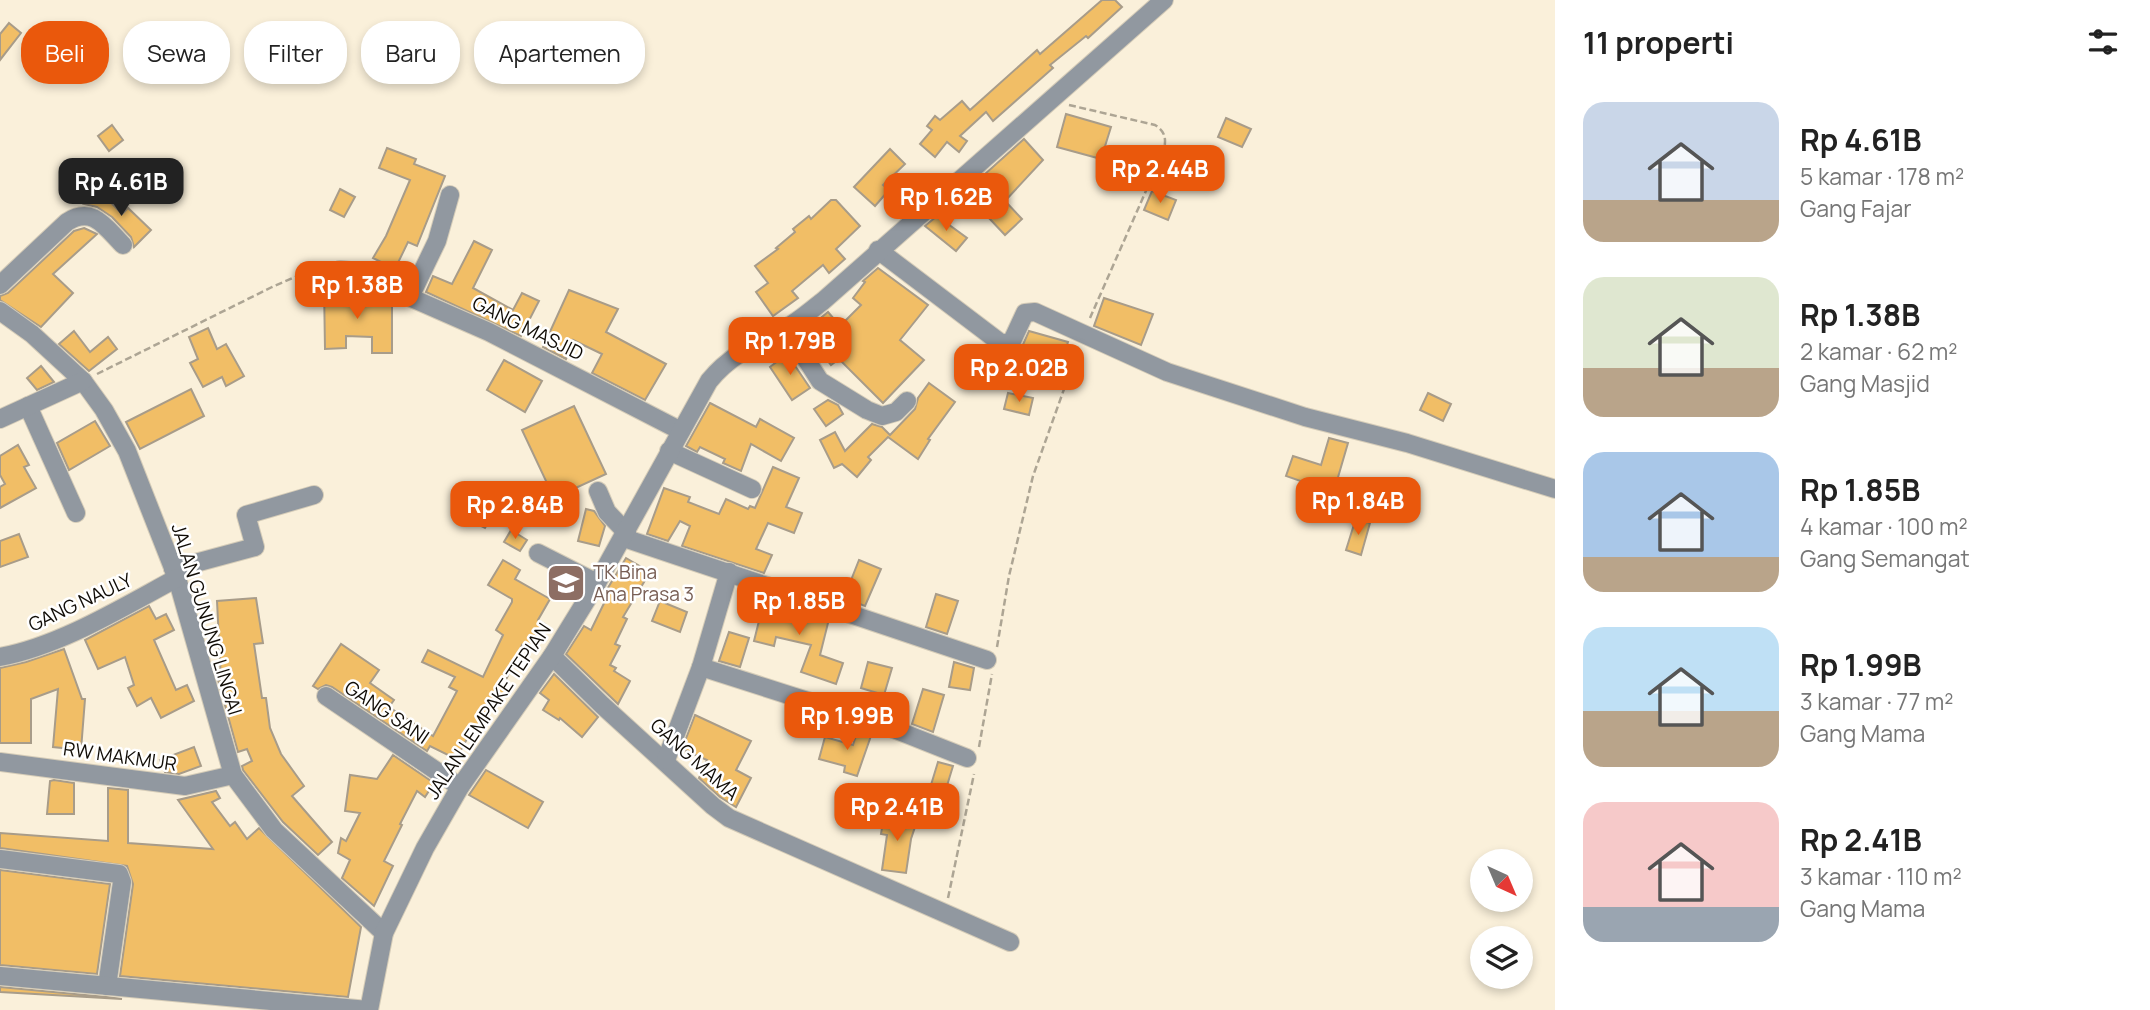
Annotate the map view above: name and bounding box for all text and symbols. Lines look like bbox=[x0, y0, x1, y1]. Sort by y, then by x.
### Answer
chip: Beli bbox=[21, 21, 109, 84]
chip: Sewa bbox=[123, 21, 230, 84]
chip: Filter bbox=[244, 21, 347, 84]
chip: Baru bbox=[361, 21, 460, 84]
chip: Apartemen bbox=[474, 21, 645, 84]
text: 11 properti bbox=[1583, 22, 1734, 63]
icon: filters bbox=[2084, 23, 2122, 61]
text: Rp 4.61B bbox=[1800, 119, 1921, 160]
icon: home bbox=[1639, 130, 1723, 214]
pin: Rp 2.44B bbox=[1088, 146, 1232, 205]
text: Rp 2.44B bbox=[1112, 152, 1208, 184]
pin: Rp 4.61B bbox=[49, 158, 193, 218]
text: 5 kamar · 178 m² bbox=[1800, 160, 1964, 192]
text: Rp 4.61B bbox=[75, 165, 168, 197]
pin: Rp 1.62B bbox=[874, 174, 1018, 233]
text: Rp 1.62B bbox=[900, 180, 992, 212]
text: Gang Fajar bbox=[1800, 192, 1912, 224]
pin: Rp 1.38B bbox=[285, 262, 429, 321]
text: Rp 1.38B bbox=[311, 268, 403, 300]
street label: GANG MASJID bbox=[468, 290, 588, 366]
text: Rp 1.38B bbox=[1800, 294, 1920, 335]
icon: home bbox=[1639, 305, 1723, 389]
pin: Rp 1.79B bbox=[718, 318, 862, 377]
text: Rp 1.79B bbox=[744, 324, 836, 356]
text: 2 kamar · 62 m² bbox=[1800, 335, 1958, 367]
pin: Rp 2.02B bbox=[947, 344, 1091, 404]
text: Rp 2.02B bbox=[970, 351, 1068, 383]
text: Gang Masjid bbox=[1800, 367, 1930, 399]
text: Rp 1.85B bbox=[1800, 469, 1920, 510]
pin: Rp 1.84B bbox=[1286, 477, 1430, 537]
icon: home bbox=[1639, 480, 1723, 564]
pin: Rp 2.84B bbox=[443, 482, 587, 541]
text: Rp 1.84B bbox=[1312, 484, 1404, 516]
text: Rp 2.84B bbox=[466, 488, 564, 520]
text: 4 kamar · 100 m² bbox=[1800, 510, 1968, 542]
street label: JALAN GUNUNG LINGAI bbox=[165, 520, 249, 718]
text: Gang Semangat bbox=[1800, 542, 1970, 574]
place label: TK Bina Ana Prasa 3 bbox=[593, 559, 694, 607]
school or university icon: TK Bina Ana Prasa 3 bbox=[545, 562, 587, 604]
street label: GANG NAULY bbox=[24, 566, 136, 637]
pin: Rp 1.85B bbox=[727, 578, 871, 637]
text: Rp 1.85B bbox=[753, 584, 845, 616]
street label: JALAN LEMPAKE TEPIAN bbox=[419, 618, 557, 804]
text: Rp 1.99B bbox=[1800, 644, 1922, 685]
icon: home bbox=[1639, 655, 1723, 739]
street label: GANG SANI bbox=[340, 674, 434, 750]
text: 3 kamar · 77 m² bbox=[1800, 685, 1954, 717]
pin: Rp 1.99B bbox=[775, 692, 919, 752]
text: Rp 1.99B bbox=[800, 699, 894, 731]
street label: GANG MAMA bbox=[645, 712, 745, 806]
text: Gang Mama bbox=[1800, 717, 1925, 749]
street label: RW MAKMUR bbox=[62, 735, 178, 777]
pin: Rp 2.41B bbox=[825, 784, 969, 843]
text: Rp 2.41B bbox=[850, 790, 944, 822]
text: Rp 2.41B bbox=[1800, 819, 1922, 860]
icon: home bbox=[1639, 830, 1723, 914]
north arrow bbox=[1470, 849, 1533, 912]
map controls bbox=[1470, 849, 1533, 989]
text: 3 kamar · 110 m² bbox=[1800, 860, 1962, 892]
text: Gang Mama bbox=[1800, 892, 1925, 924]
button: layers bbox=[1470, 926, 1533, 989]

